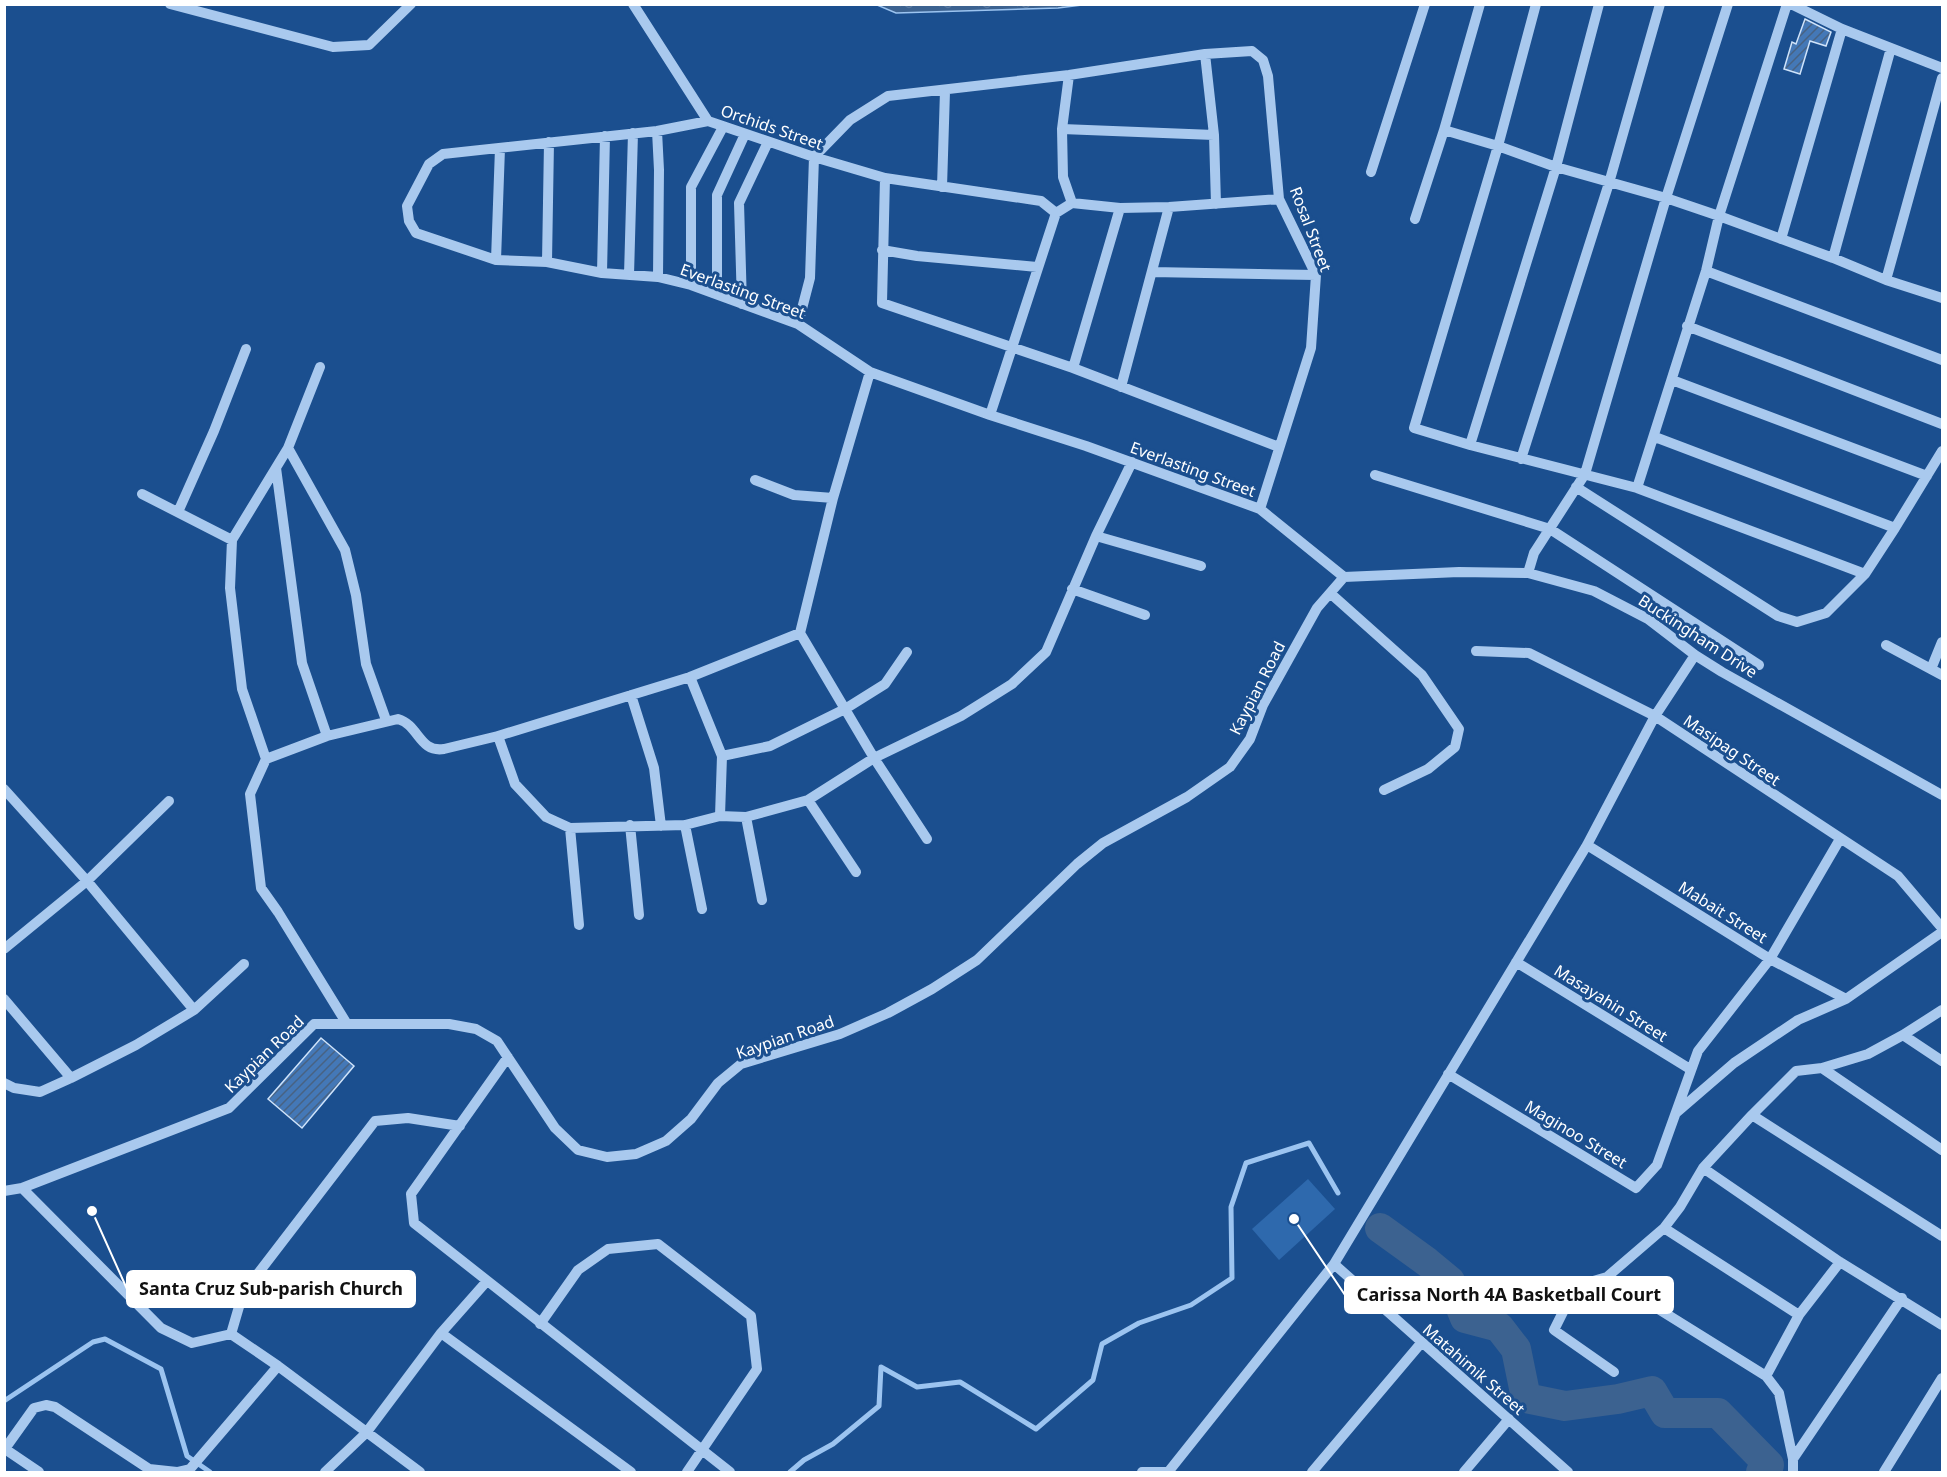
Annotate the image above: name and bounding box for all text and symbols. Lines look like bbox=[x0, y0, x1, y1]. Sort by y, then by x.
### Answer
street label: Orchids Street bbox=[718, 99, 826, 155]
street label: Rosal Street bbox=[1285, 183, 1337, 275]
street label: Everlasting Street bbox=[677, 258, 809, 324]
street label: Everlasting Street bbox=[1127, 436, 1259, 502]
street label: Buckingham Drive bbox=[1634, 589, 1762, 683]
street label: Kaypian Road bbox=[1224, 637, 1290, 739]
street label: Masipag Street bbox=[1679, 709, 1785, 791]
street label: Mabait Street bbox=[1674, 876, 1772, 948]
street label: Masayahin Street bbox=[1550, 959, 1672, 1047]
street label: Kaypian Road bbox=[219, 1010, 309, 1098]
street label: Kaypian Road bbox=[733, 1010, 837, 1064]
street label: Maginoo Street bbox=[1521, 1095, 1631, 1173]
callout: Santa Cruz Sub-parish Church bbox=[127, 1271, 415, 1307]
text: Santa Cruz Sub-parish Church bbox=[139, 1276, 403, 1300]
callout: Carissa North 4A Basketball Court bbox=[1345, 1277, 1673, 1313]
text: Carissa North 4A Basketball Court bbox=[1357, 1282, 1661, 1306]
street label: Matahimik Street bbox=[1418, 1318, 1530, 1420]

